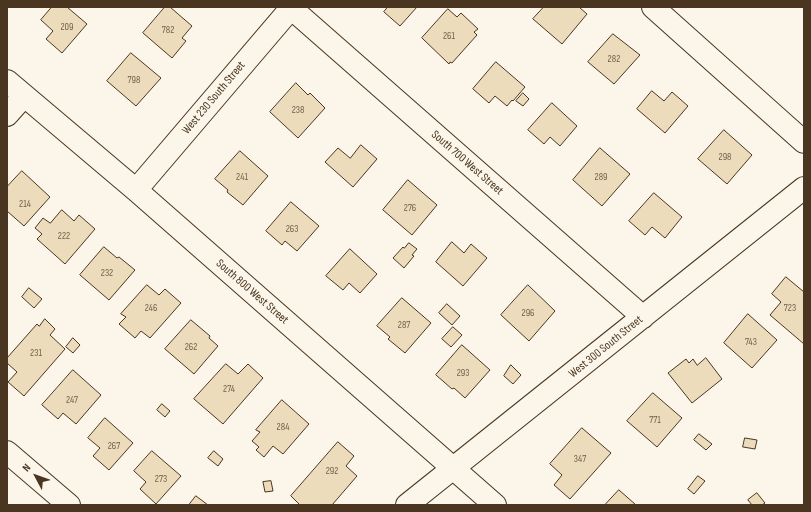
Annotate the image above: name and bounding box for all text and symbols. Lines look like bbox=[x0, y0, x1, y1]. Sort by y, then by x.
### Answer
house number: 209 bbox=[60, 21, 74, 33]
house number: 782 bbox=[162, 24, 174, 36]
house number: 261 bbox=[443, 30, 455, 42]
house number: 282 bbox=[608, 53, 620, 65]
street label: West 230 South Street bbox=[179, 59, 249, 137]
house number: 798 bbox=[128, 74, 140, 86]
house number: 238 bbox=[292, 104, 304, 116]
street label: South 700 West Street bbox=[428, 128, 506, 198]
house number: 298 bbox=[719, 151, 731, 163]
house number: 241 bbox=[236, 171, 248, 183]
house number: 289 bbox=[595, 171, 607, 183]
house number: 214 bbox=[19, 198, 31, 210]
house number: 276 bbox=[404, 202, 416, 214]
house number: 263 bbox=[286, 223, 298, 235]
house number: 222 bbox=[58, 230, 70, 242]
street label: South 800 West Street bbox=[213, 257, 291, 327]
house number: 232 bbox=[101, 267, 113, 279]
house number: 246 bbox=[145, 302, 157, 314]
house number: 723 bbox=[784, 302, 796, 314]
house number: 296 bbox=[522, 307, 534, 319]
street label: West 300 South Street bbox=[566, 313, 646, 381]
house number: 287 bbox=[398, 319, 410, 331]
house number: 743 bbox=[745, 336, 757, 348]
house number: 262 bbox=[185, 341, 197, 353]
house number: 231 bbox=[30, 347, 42, 359]
house number: 293 bbox=[457, 367, 469, 379]
house number: 274 bbox=[223, 383, 235, 395]
house number: 247 bbox=[66, 394, 78, 406]
house number: 771 bbox=[649, 414, 661, 426]
house number: 284 bbox=[277, 421, 289, 433]
house number: 267 bbox=[108, 440, 120, 452]
house number: 347 bbox=[574, 453, 586, 465]
north arrow bbox=[16, 456, 56, 496]
text: N bbox=[20, 461, 33, 474]
house number: 292 bbox=[326, 465, 338, 477]
house number: 273 bbox=[155, 473, 167, 485]

